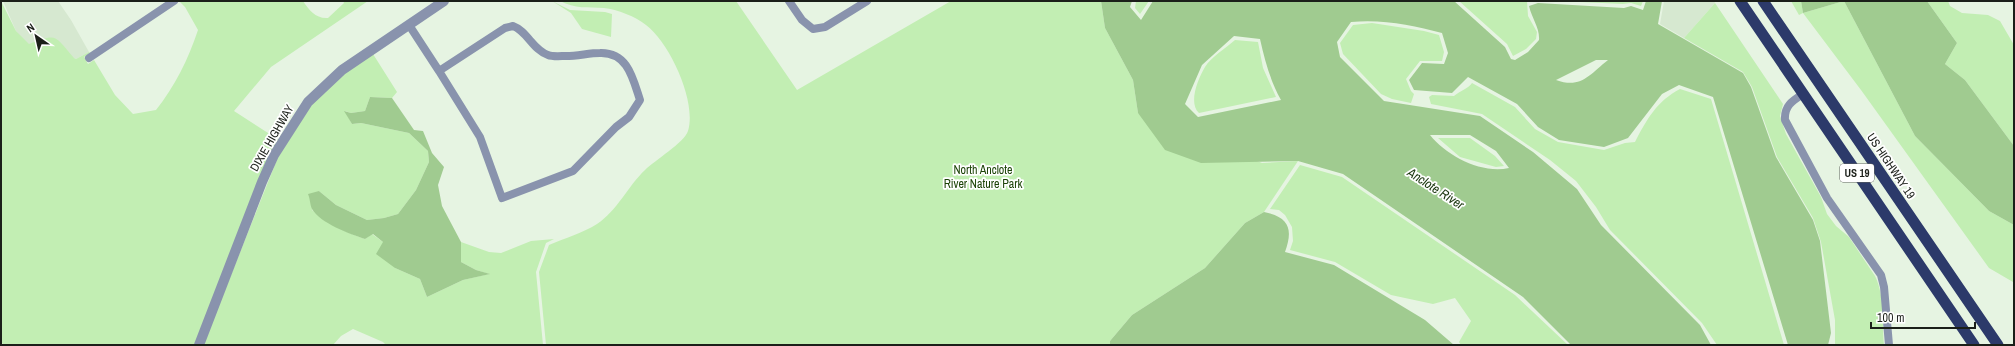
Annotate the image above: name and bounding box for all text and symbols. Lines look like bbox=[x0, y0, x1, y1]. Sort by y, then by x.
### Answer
north arrow bbox=[16, 16, 56, 56]
text: N bbox=[24, 20, 37, 35]
street label: DIXIE HIGHWAY bbox=[246, 101, 298, 174]
street label: US HIGHWAY 19 bbox=[1863, 130, 1919, 202]
park label: North Anclote River Nature Park bbox=[944, 162, 1022, 192]
water label: Anclote River bbox=[1403, 163, 1468, 213]
road number: US 19 bbox=[1840, 164, 1874, 182]
scale bar bbox=[1871, 304, 1975, 330]
text: 100 m bbox=[1877, 310, 1904, 326]

